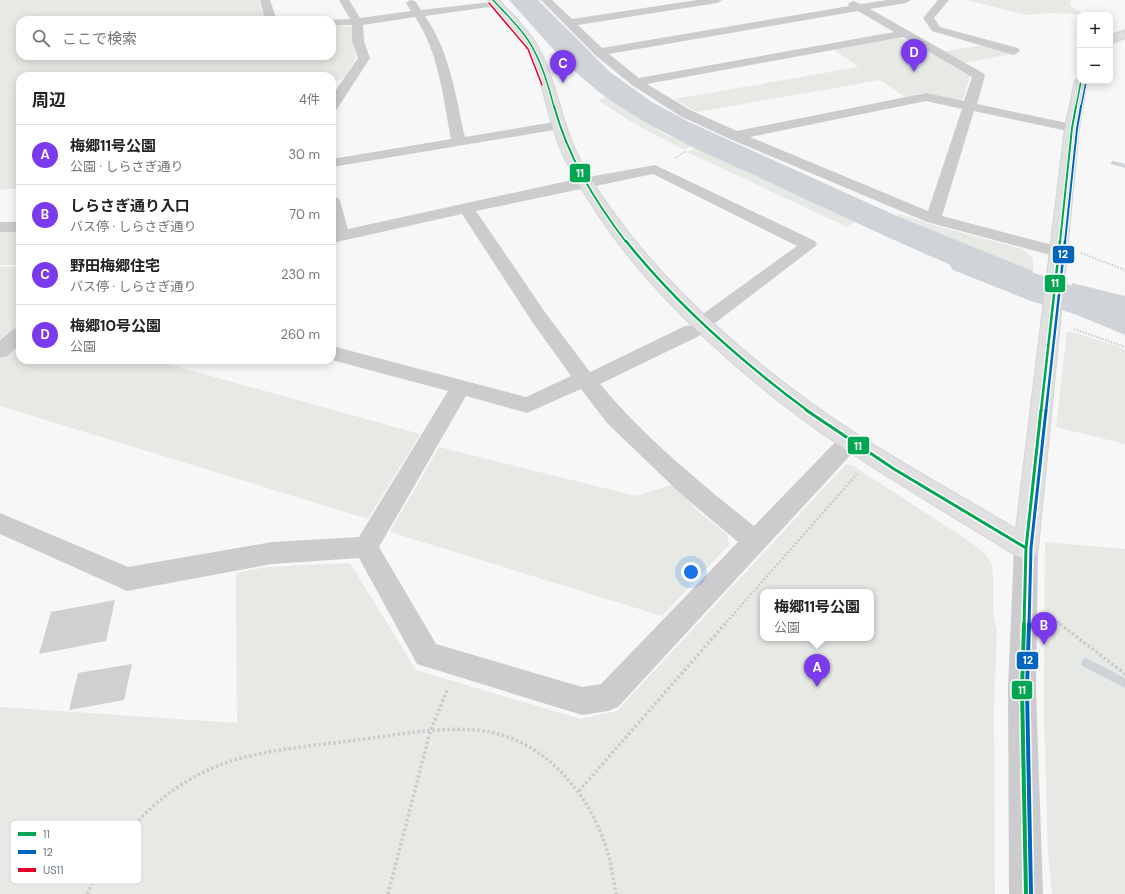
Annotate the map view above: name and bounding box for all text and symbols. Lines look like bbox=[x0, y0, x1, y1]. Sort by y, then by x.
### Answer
map controls bbox=[1077, 12, 1113, 84]
button: + bbox=[1077, 12, 1113, 48]
search box bbox=[16, 16, 336, 60]
icon: search bbox=[30, 27, 52, 49]
text: ここで検索 bbox=[62, 29, 137, 49]
pin: D bbox=[901, 39, 927, 72]
button: − bbox=[1077, 48, 1113, 84]
pin: C bbox=[550, 50, 576, 83]
text: 周辺 bbox=[32, 89, 66, 111]
text: 4件 bbox=[299, 91, 320, 108]
text: 梅郷11号公園 bbox=[70, 136, 156, 156]
text: A bbox=[40, 146, 50, 163]
text: 30 m bbox=[288, 146, 320, 163]
text: 公園 · しらさぎ通り bbox=[70, 158, 184, 175]
line badge: 11 bbox=[569, 163, 591, 183]
text: 11 bbox=[576, 166, 584, 180]
text: しらさぎ通り入口 bbox=[70, 196, 190, 216]
text: B bbox=[41, 206, 49, 223]
text: 70 m bbox=[289, 206, 320, 223]
text: バス停 · しらさぎ通り bbox=[70, 218, 197, 235]
line badge: 12 bbox=[1052, 245, 1075, 264]
text: 12 bbox=[1058, 247, 1068, 261]
text: 野田梅郷住宅 bbox=[70, 256, 160, 276]
text: C bbox=[40, 266, 50, 283]
text: 230 m bbox=[281, 266, 320, 283]
line badge: 11 bbox=[1044, 274, 1066, 293]
text: 11 bbox=[1051, 276, 1059, 290]
text: バス停 · しらさぎ通り bbox=[70, 278, 197, 295]
text: 梅郷10号公園 bbox=[70, 316, 161, 336]
text: D bbox=[40, 326, 50, 343]
text: 260 m bbox=[280, 326, 320, 343]
text: 公園 bbox=[70, 338, 96, 355]
line badge: 11 bbox=[847, 436, 870, 455]
text: 11 bbox=[854, 439, 862, 453]
your location bbox=[681, 562, 701, 582]
popup bbox=[760, 589, 874, 641]
text: 梅郷11号公園 bbox=[774, 597, 860, 617]
pin: B bbox=[1031, 612, 1057, 645]
text: 公園 bbox=[774, 619, 800, 636]
line badge: 12 bbox=[1016, 651, 1039, 670]
text: 12 bbox=[1023, 653, 1033, 667]
pin: A bbox=[804, 654, 830, 687]
line badge: 11 bbox=[1011, 680, 1033, 700]
text: 11 bbox=[1018, 683, 1026, 697]
legend bbox=[10, 820, 142, 884]
text: 11 bbox=[43, 827, 50, 841]
text: 12 bbox=[43, 845, 53, 859]
text: US11 bbox=[43, 863, 63, 877]

